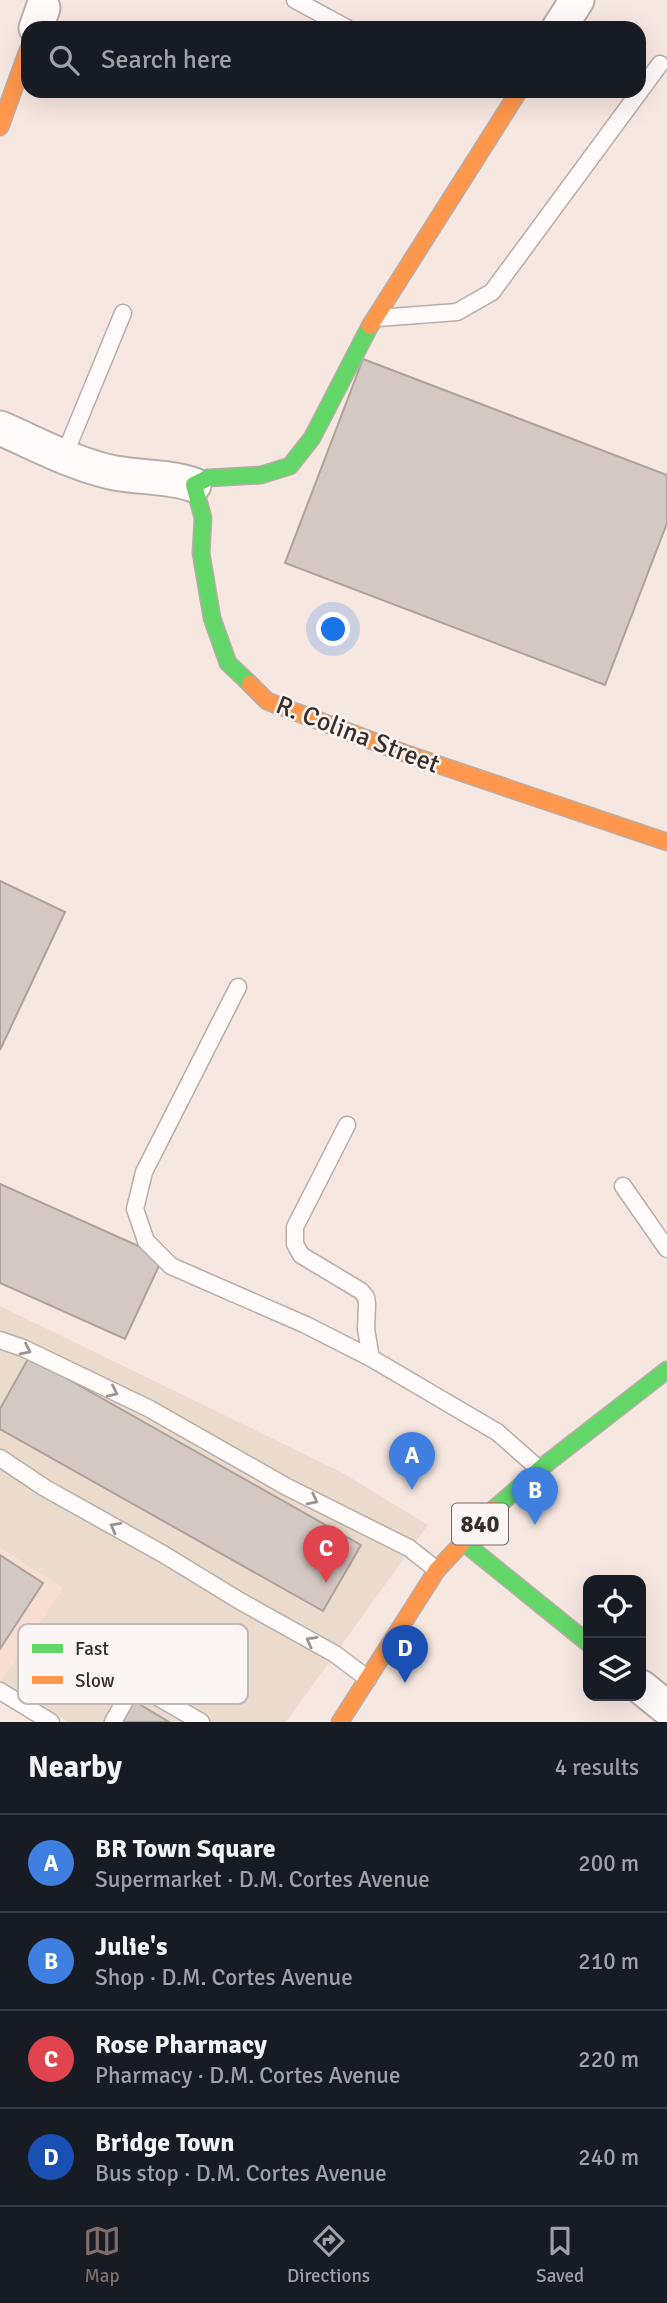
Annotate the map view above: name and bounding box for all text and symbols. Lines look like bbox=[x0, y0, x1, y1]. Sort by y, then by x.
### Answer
search box bbox=[21, 21, 646, 98]
icon: search bbox=[45, 41, 83, 79]
text: Search here bbox=[101, 44, 232, 76]
your location bbox=[316, 612, 350, 646]
street label: R. Colina Street bbox=[271, 689, 444, 781]
one-way arrow bbox=[19, 1342, 31, 1356]
one-way arrow bbox=[106, 1384, 118, 1398]
pin: A bbox=[389, 1432, 435, 1490]
pin: B bbox=[512, 1467, 558, 1525]
one-way arrow bbox=[306, 1492, 318, 1506]
road number: 840 bbox=[452, 1504, 508, 1544]
one-way arrow bbox=[110, 1522, 122, 1535]
pin: C bbox=[303, 1525, 349, 1583]
map controls bbox=[583, 1575, 646, 1701]
button: locate bbox=[583, 1575, 646, 1638]
legend bbox=[18, 1624, 248, 1704]
pin: D bbox=[382, 1625, 428, 1683]
one-way arrow bbox=[306, 1636, 319, 1649]
text: Fast bbox=[75, 1637, 109, 1661]
button: layers bbox=[583, 1638, 646, 1701]
text: Slow bbox=[75, 1669, 115, 1693]
text: Nearby bbox=[28, 1749, 122, 1786]
text: 4 results bbox=[555, 1753, 639, 1782]
text: BR Town Square bbox=[95, 1833, 276, 1865]
text: A bbox=[44, 1849, 58, 1878]
text: 200 m bbox=[578, 1849, 639, 1878]
text: Supermarket · D.M. Cortes Avenue bbox=[95, 1865, 430, 1894]
text: Julie's bbox=[95, 1931, 168, 1963]
text: B bbox=[44, 1947, 58, 1976]
text: 210 m bbox=[578, 1947, 639, 1976]
text: Shop · D.M. Cortes Avenue bbox=[95, 1963, 353, 1992]
text: Rose Pharmacy bbox=[95, 2029, 267, 2061]
text: C bbox=[44, 2045, 58, 2074]
text: 220 m bbox=[578, 2045, 639, 2074]
text: Pharmacy · D.M. Cortes Avenue bbox=[95, 2061, 400, 2090]
text: Bridge Town bbox=[95, 2127, 234, 2159]
text: D bbox=[43, 2143, 59, 2172]
text: 240 m bbox=[578, 2143, 639, 2172]
text: Bus stop · D.M. Cortes Avenue bbox=[95, 2159, 387, 2188]
tab: Map bbox=[83, 2222, 121, 2288]
tab: Directions bbox=[287, 2222, 370, 2288]
tab: Saved bbox=[536, 2222, 584, 2288]

